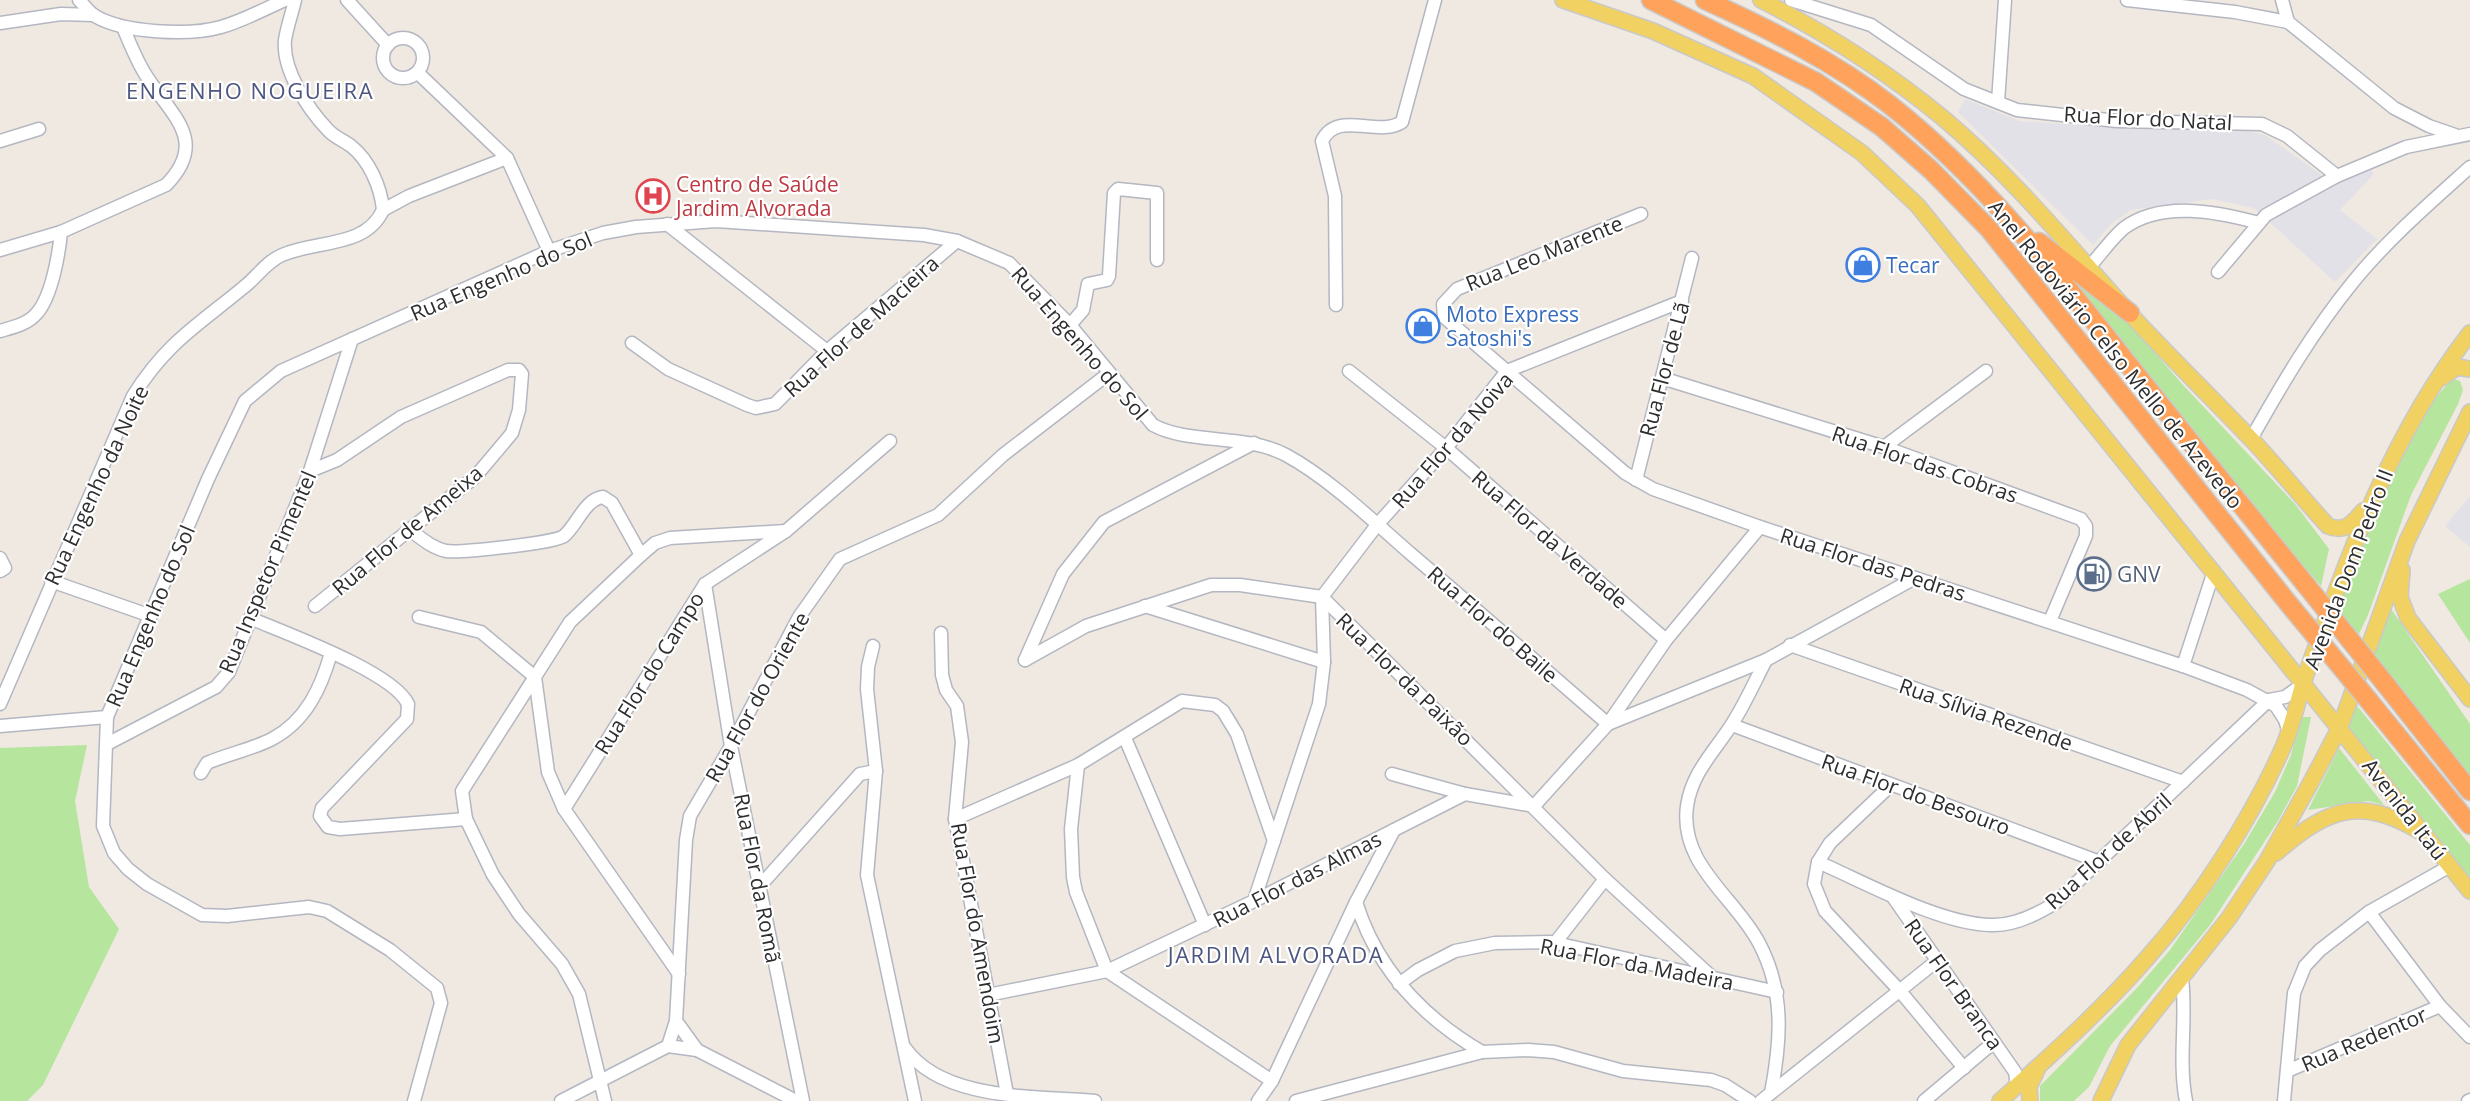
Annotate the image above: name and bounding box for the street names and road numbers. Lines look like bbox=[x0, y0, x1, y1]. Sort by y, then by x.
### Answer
street label: Rua Flor do Natal bbox=[2063, 100, 2233, 136]
street label: Anel Rodoviário Celso Mello de Azevedo bbox=[1982, 194, 2250, 514]
street label: Rua Leo Marente bbox=[1461, 209, 1627, 297]
street label: Rua Engenho do Sol bbox=[406, 225, 596, 327]
street label: Rua Flor de Macieira bbox=[778, 249, 944, 403]
street label: Rua Engenho do Sol bbox=[1005, 260, 1155, 426]
street label: Rua Flor de Lã bbox=[1633, 298, 1695, 440]
street label: Rua Flor da Noiva bbox=[1385, 366, 1519, 514]
street label: Rua Engenho da Noite bbox=[37, 381, 155, 589]
street label: Rua Flor das Cobras bbox=[1828, 419, 2022, 509]
street label: Rua Flor de Ameixa bbox=[326, 459, 488, 601]
street label: Rua Flor da Verdade bbox=[1466, 464, 1634, 614]
street label: Avenida Dom Pedro II bbox=[2297, 465, 2399, 673]
street label: Rua Inspetor Pimentel bbox=[212, 467, 322, 677]
street label: Rua Engenho do Sol bbox=[99, 521, 201, 711]
street label: Rua Flor das Pedras bbox=[1777, 521, 1969, 607]
street label: Rua Flor do Baile bbox=[1422, 560, 1564, 688]
street label: Rua Flor do Campo bbox=[588, 586, 710, 760]
street label: Rua Flor da Paixão bbox=[1330, 606, 1480, 752]
street label: Rua Flor do Oriente bbox=[698, 607, 816, 787]
street label: Rua Sílvia Rezende bbox=[1895, 671, 2077, 757]
street label: Rua Flor do Besouro bbox=[1818, 747, 2014, 841]
street label: Avenida Itaú bbox=[2357, 752, 2453, 866]
street label: Rua Flor de Abril bbox=[2039, 787, 2177, 915]
street label: Rua Flor da Romã bbox=[728, 791, 788, 965]
street label: Rua Flor do Amendoim bbox=[945, 820, 1011, 1046]
street label: Rua Flor das Almas bbox=[1208, 824, 1386, 934]
street label: Rua Flor Branca bbox=[1898, 913, 2010, 1055]
street label: Rua Flor da Madeira bbox=[1538, 932, 1736, 996]
street label: Rua Redentor bbox=[2297, 1000, 2431, 1078]

